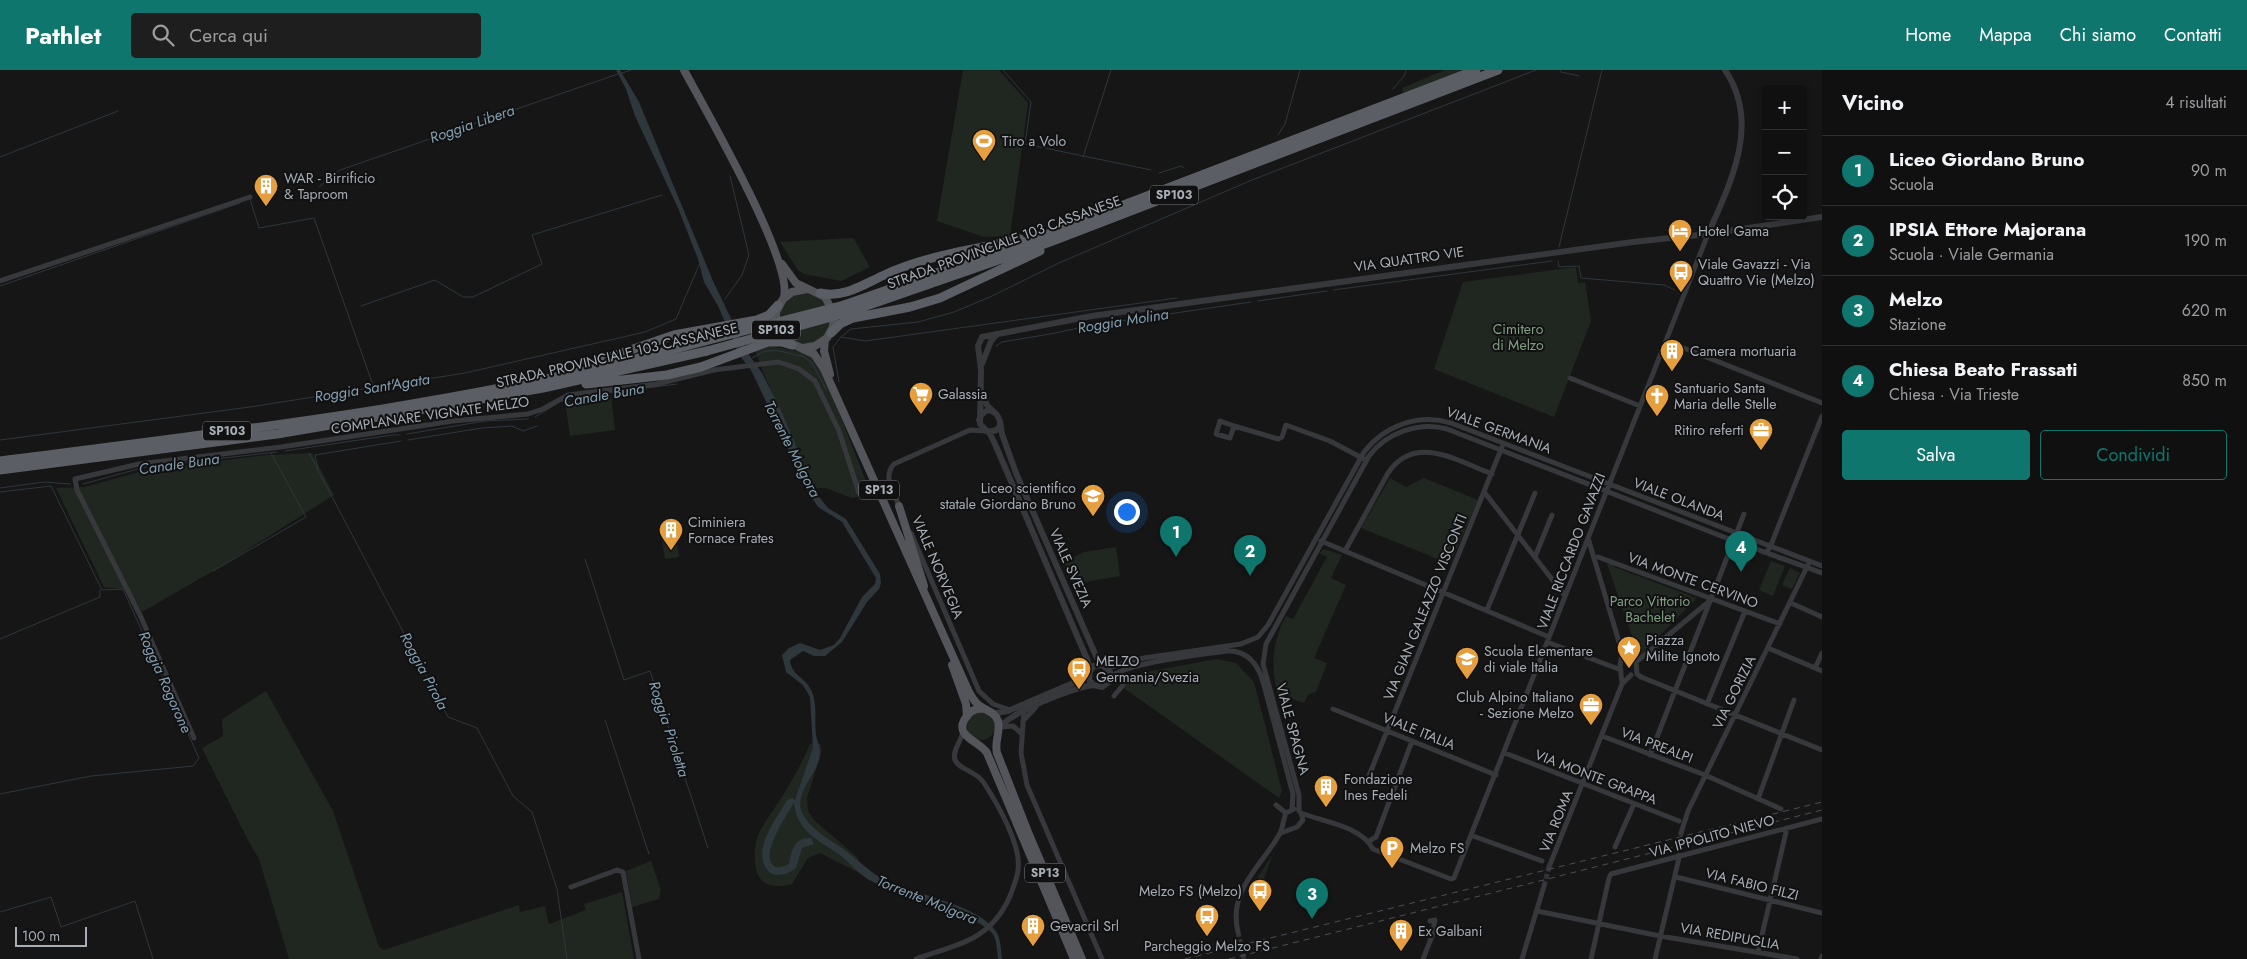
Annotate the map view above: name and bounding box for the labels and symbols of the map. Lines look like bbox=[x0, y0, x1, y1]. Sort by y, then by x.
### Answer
water label: Roggia Libera bbox=[426, 99, 518, 149]
sports icon: Tiro a Volo bbox=[971, 128, 997, 162]
place label: Tiro a Volo bbox=[1002, 131, 1067, 151]
place label: WAR - Birrificio & Taproom bbox=[284, 168, 376, 204]
building icon: WAR - Birrificio & Taproom bbox=[253, 173, 279, 207]
road number: SP103 bbox=[1150, 186, 1198, 204]
street label: STRADA PROVINCIALE 103 CASSANESE bbox=[884, 190, 1124, 294]
hotel icon: Hotel Gama bbox=[1667, 218, 1693, 252]
place label: Hotel Gama bbox=[1698, 221, 1769, 241]
street label: VIA QUATTRO VIE bbox=[1353, 241, 1465, 277]
place label: Viale Gavazzi - Via Quattro Vie (Melzo) bbox=[1698, 254, 1815, 290]
bus stop icon: Viale Gavazzi - Via Quattro Vie (Melzo) bbox=[1668, 259, 1694, 293]
water label: Roggia Molina bbox=[1076, 303, 1171, 339]
street label: STRADA PROVINCIALE 103 CASSANESE bbox=[494, 317, 740, 393]
park label: Cimitero di Melzo bbox=[1492, 319, 1544, 355]
road number: SP103 bbox=[752, 320, 800, 340]
building icon: Camera mortuaria bbox=[1659, 338, 1685, 372]
place label: Camera mortuaria bbox=[1690, 341, 1796, 361]
water label: Roggia Sant'Agata bbox=[313, 368, 432, 408]
water label: Canale Buna bbox=[562, 377, 647, 413]
place label: Santuario Santa Maria delle Stelle bbox=[1674, 378, 1776, 414]
supermarket icon: Galassia bbox=[908, 381, 934, 415]
church icon: Santuario Santa Maria delle Stelle bbox=[1644, 383, 1670, 417]
place label: Galassia bbox=[938, 384, 987, 404]
street label: COMPLANARE VIGNATE MELZO bbox=[330, 391, 530, 439]
water label: Torrente Molgora bbox=[758, 397, 826, 502]
street label: VIALE GERMANIA bbox=[1444, 402, 1555, 459]
office icon: Ritiro referti bbox=[1748, 417, 1774, 451]
place label: Ritiro referti bbox=[1674, 420, 1744, 440]
road number: SP103 bbox=[203, 422, 251, 441]
water label: Canale Buna bbox=[137, 447, 221, 481]
street label: VIALE RICCARDO GAVAZZI bbox=[1532, 470, 1610, 632]
street label: VIALE OLANDA bbox=[1630, 472, 1728, 526]
place label: Liceo scientifico statale Giordano Bruno bbox=[940, 478, 1076, 514]
road number: SP13 bbox=[859, 480, 899, 500]
school or university icon: Liceo scientifico statale Giordano Bruno bbox=[1080, 483, 1106, 517]
your location bbox=[1114, 499, 1140, 525]
street label: VIA GIAN GALEAZZO VISCONTI bbox=[1378, 511, 1472, 703]
place label: Ciminiera Fornace Frates bbox=[688, 512, 774, 548]
street label: VIALE NORVEGIA bbox=[907, 512, 969, 622]
pin: 1 bbox=[1160, 516, 1192, 557]
building icon: Ciminiera Fornace Frates bbox=[658, 517, 684, 551]
street label: VIALE SVEZIA bbox=[1045, 525, 1098, 612]
pin: 4 bbox=[1725, 531, 1757, 572]
pin: 2 bbox=[1234, 535, 1266, 576]
street label: VIA MONTE CERVINO bbox=[1625, 547, 1761, 613]
park label: Parco Vittorio Bachelet bbox=[1610, 591, 1691, 627]
water label: Roggia Rogorone bbox=[133, 628, 198, 737]
water label: Roggia Pirola bbox=[394, 628, 454, 714]
place label: Piazza Milite Ignoto bbox=[1646, 630, 1720, 666]
place icon: Piazza Milite Ignoto bbox=[1616, 635, 1642, 669]
place label: Scuola Elementare di viale Italia bbox=[1484, 641, 1593, 677]
school or university icon: Scuola Elementare di viale Italia bbox=[1454, 646, 1480, 680]
place label: MELZO Germania/Svezia bbox=[1096, 651, 1199, 687]
street label: VIA GORIZIA bbox=[1708, 651, 1761, 732]
bus stop icon: MELZO Germania/Svezia bbox=[1066, 656, 1092, 690]
water label: Roggia Piroletta bbox=[643, 678, 695, 781]
street label: VIALE SPAGNA bbox=[1271, 681, 1315, 778]
place label: Club Alpino Italiano - Sezione Melzo bbox=[1456, 687, 1574, 723]
office icon: Club Alpino Italiano - Sezione Melzo bbox=[1578, 692, 1604, 726]
street label: VIALE ITALIA bbox=[1380, 707, 1459, 755]
street label: VIA PREALPI bbox=[1618, 722, 1696, 768]
street label: VIA MONTE GRAPPA bbox=[1532, 744, 1661, 810]
place label: Fondazione Ines Fedeli bbox=[1344, 769, 1413, 805]
building icon: Fondazione Ines Fedeli bbox=[1313, 774, 1339, 808]
street label: VIA ROMA bbox=[1534, 786, 1578, 855]
street label: VIA IPPOLITO NIEVO bbox=[1647, 810, 1777, 862]
parking icon: Melzo FS bbox=[1379, 835, 1405, 869]
place label: Melzo FS bbox=[1410, 838, 1465, 858]
street label: VIA FABIO FILZI bbox=[1703, 863, 1801, 905]
road number: SP13 bbox=[1025, 864, 1065, 882]
water label: Torrente Molgora bbox=[874, 870, 981, 930]
bus stop icon: Melzo FS (Melzo) bbox=[1247, 878, 1273, 912]
pin: 3 bbox=[1296, 878, 1328, 919]
place label: Melzo FS (Melzo) bbox=[1139, 881, 1242, 901]
bus stop icon: Parcheggio Melzo FS bbox=[1194, 903, 1220, 937]
building icon: Gevacril Srl bbox=[1020, 913, 1046, 947]
place label: Gevacril Srl bbox=[1050, 916, 1119, 936]
street label: VIA REDIPUGLIA bbox=[1679, 917, 1782, 955]
building icon: Ex Galbani bbox=[1388, 918, 1414, 952]
place label: Ex Galbani bbox=[1418, 921, 1482, 941]
scale bar bbox=[15, 924, 88, 947]
place label: Parcheggio Melzo FS bbox=[1144, 936, 1270, 956]

